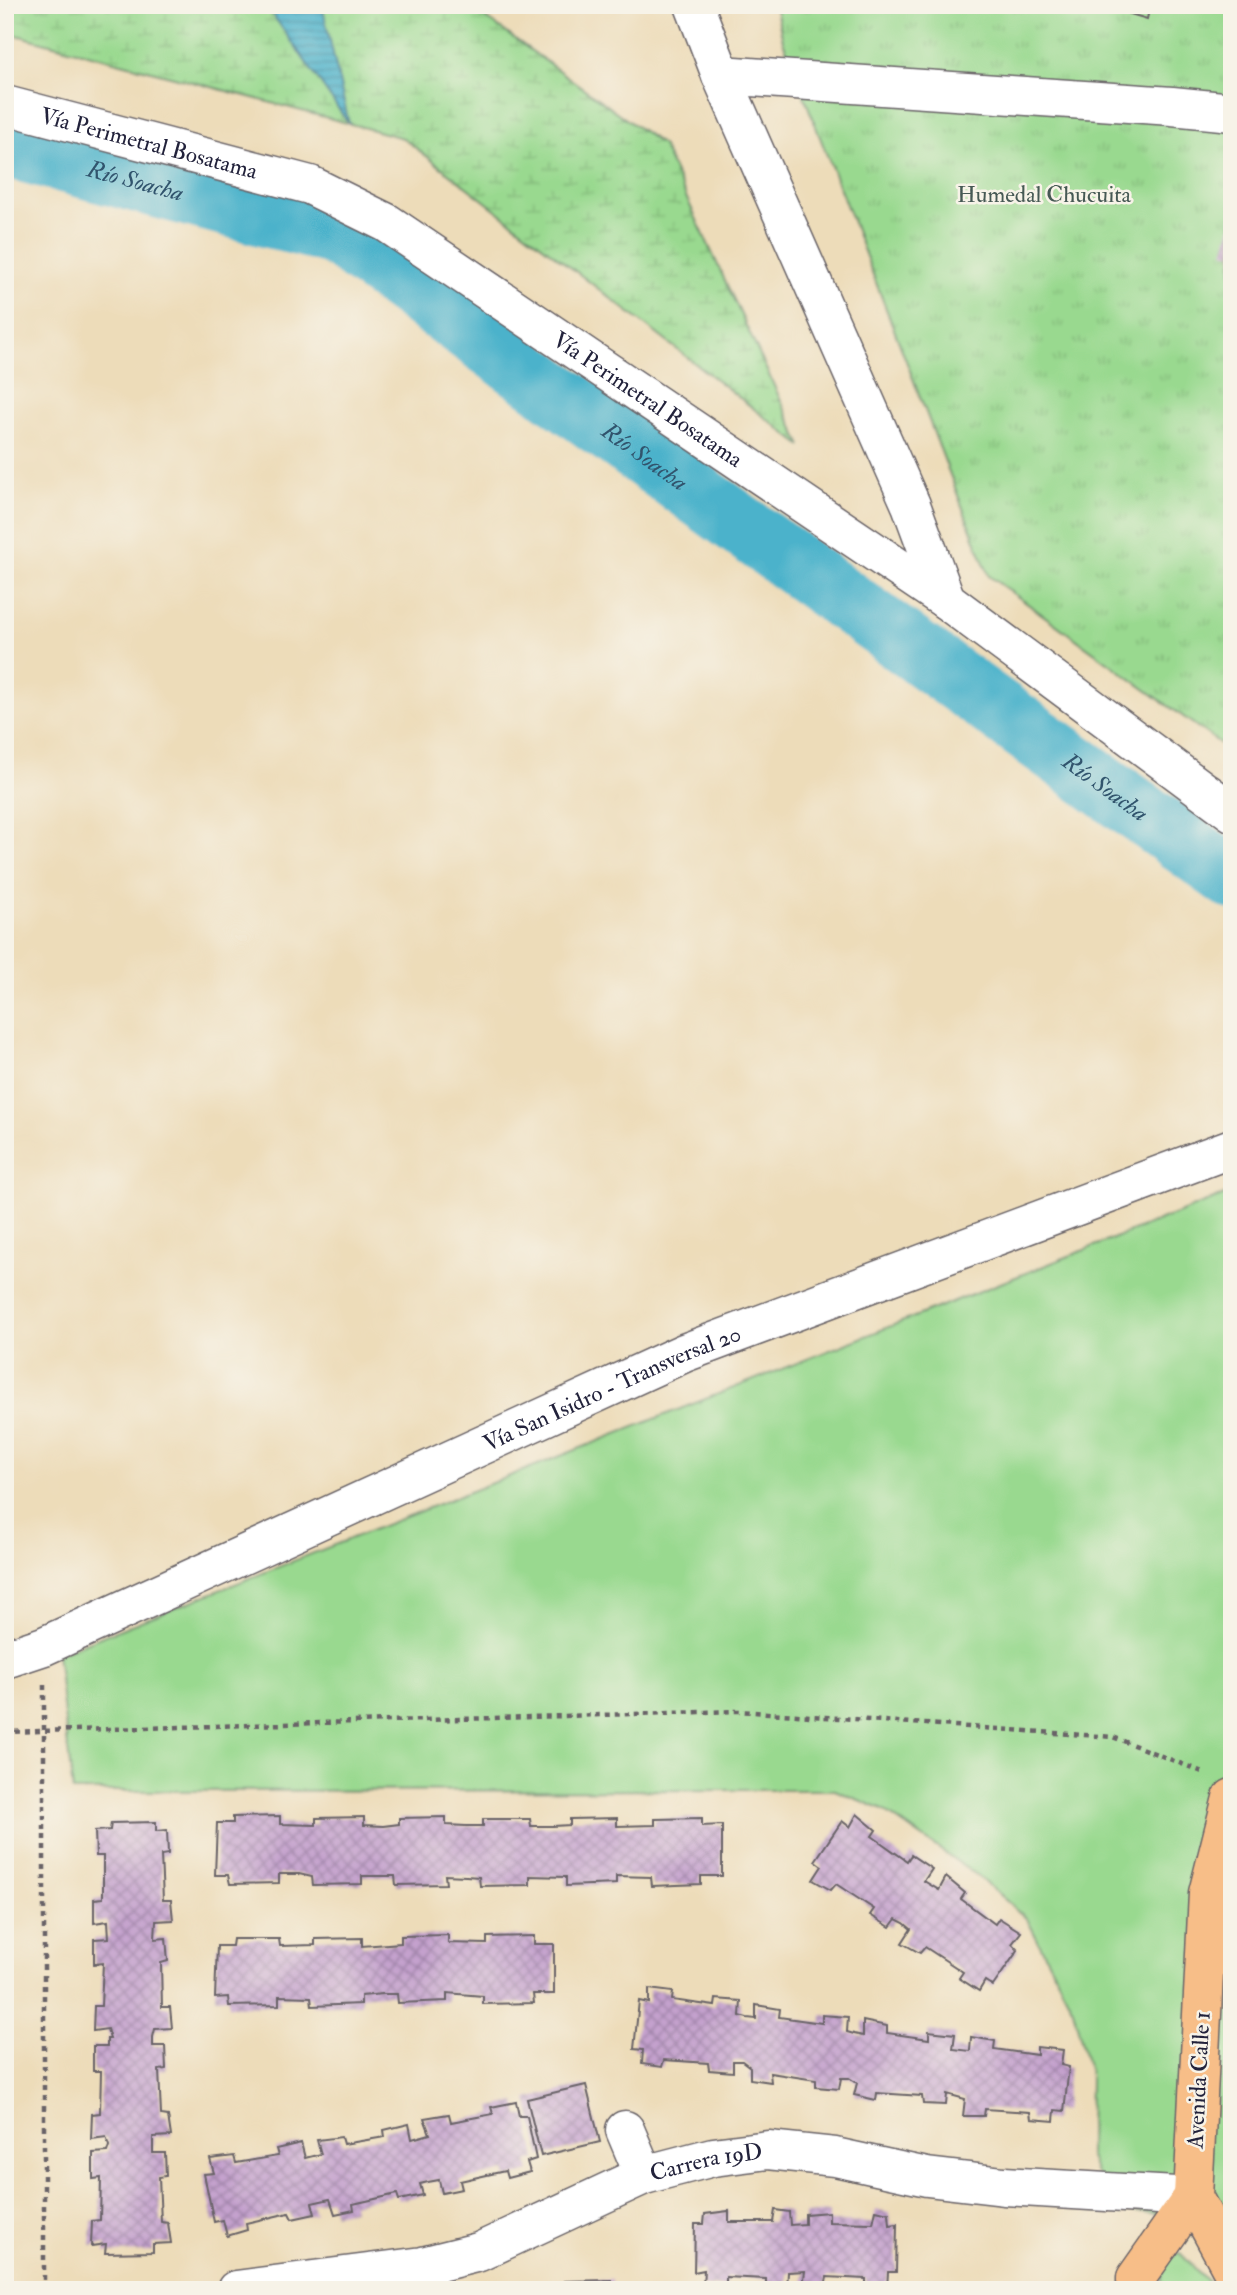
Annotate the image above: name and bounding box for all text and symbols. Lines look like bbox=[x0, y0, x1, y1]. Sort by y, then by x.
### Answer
street label: Vía Perimetral Bosatama bbox=[37, 101, 261, 186]
water label: Río Soacha bbox=[83, 153, 187, 209]
park label: Humedal Chucuita bbox=[957, 180, 1132, 209]
street label: Vía Perimetral Bosatama bbox=[547, 325, 749, 474]
water label: Río Soacha bbox=[595, 415, 694, 498]
water label: Río Soacha bbox=[1055, 746, 1154, 829]
street label: Vía San Isidro - Transversal 20 bbox=[478, 1319, 745, 1458]
street label: Avenida Calle 1 bbox=[1180, 2011, 1217, 2150]
street label: Carrera 19D bbox=[647, 2137, 764, 2188]

